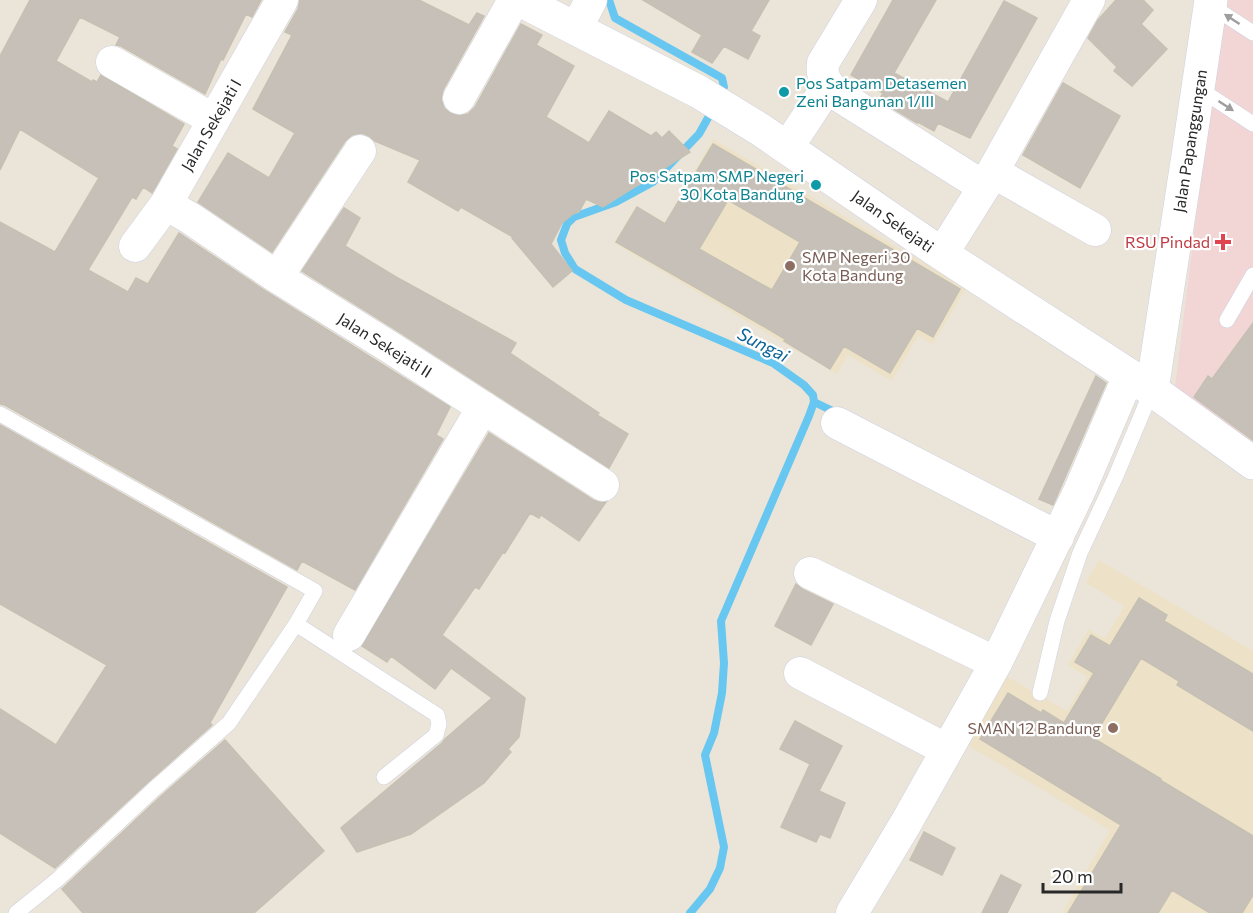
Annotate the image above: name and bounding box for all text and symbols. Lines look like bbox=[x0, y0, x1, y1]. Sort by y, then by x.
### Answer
one-way arrow bbox=[1224, 13, 1240, 24]
street label: Jalan Papanggungan bbox=[1169, 68, 1210, 214]
place label: Pos Satpam Detasemen Zeni Bangunan 1/III bbox=[796, 73, 967, 110]
street label: Jalan Sekejati I bbox=[177, 75, 245, 174]
marker: Pos Satpam Detasemen Zeni Bangunan 1/III bbox=[777, 85, 791, 99]
one-way arrow bbox=[1217, 101, 1234, 112]
place label: Pos Satpam SMP Negeri 30 Kota Bandung bbox=[630, 166, 804, 203]
marker: Pos Satpam SMP Negeri 30 Kota Bandung bbox=[809, 178, 823, 192]
street label: Jalan Sekejati bbox=[849, 185, 938, 256]
place label: RSU Pindad bbox=[1125, 232, 1210, 251]
marker: RSU Pindad bbox=[1214, 233, 1232, 251]
place label: SMP Negeri 30 Kota Bandung bbox=[802, 247, 910, 284]
marker: SMP Negeri 30 Kota Bandung bbox=[783, 259, 797, 273]
street label: Jalan Sekejati II bbox=[335, 308, 436, 381]
water label: Sungai bbox=[734, 322, 794, 367]
place label: SMAN 12 Bandung bbox=[967, 718, 1101, 737]
marker: SMAN 12 Bandung bbox=[1106, 721, 1120, 735]
scale bar bbox=[1043, 856, 1121, 894]
text: 20 m bbox=[1052, 865, 1093, 887]

